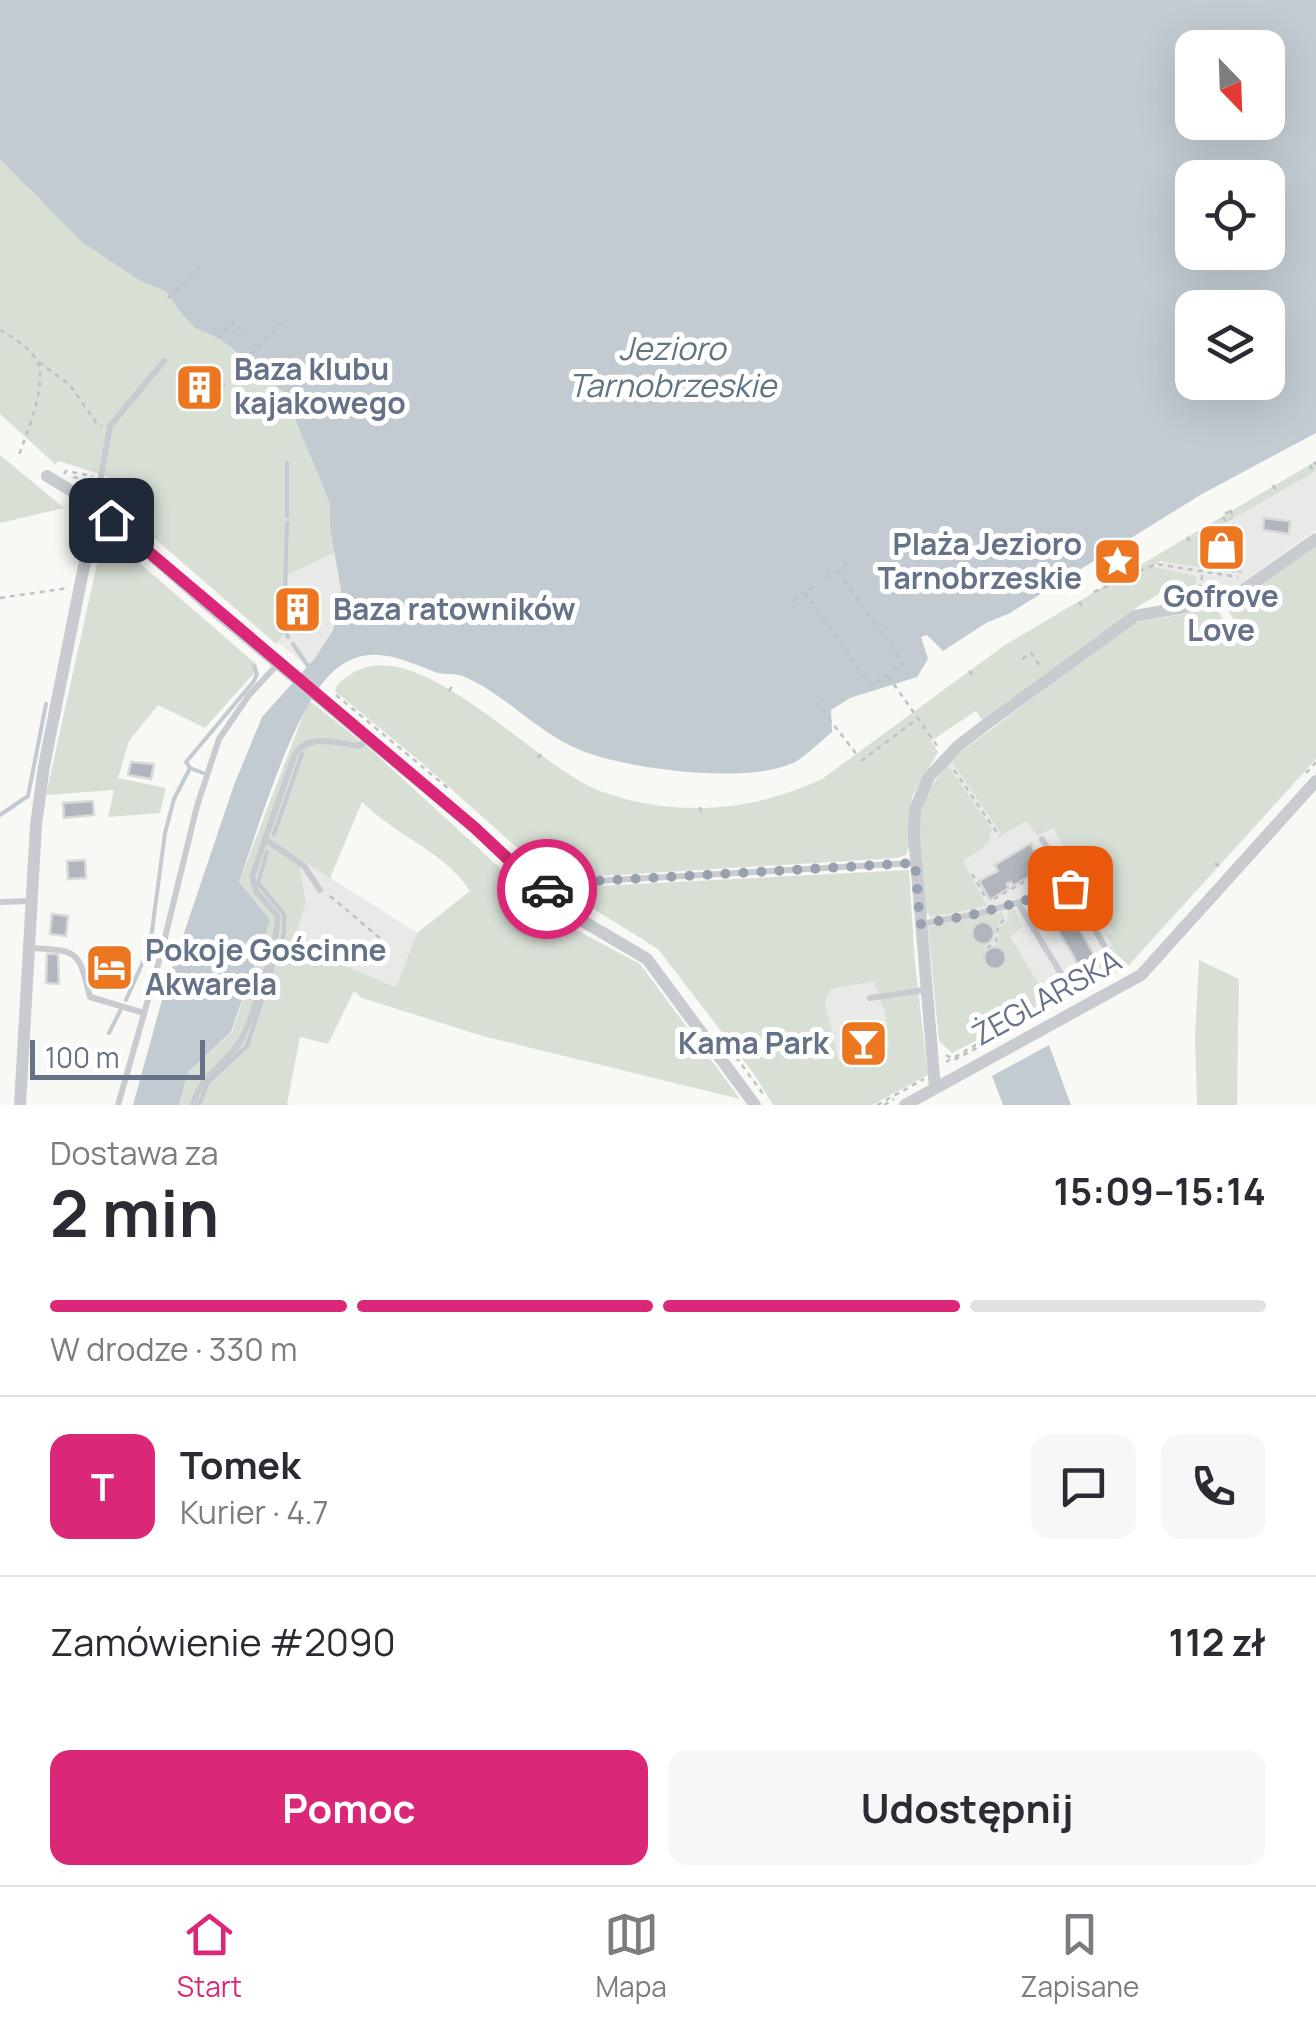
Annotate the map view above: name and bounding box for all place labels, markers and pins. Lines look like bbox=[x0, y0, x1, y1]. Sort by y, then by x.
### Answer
place label: Baza klubu kajakowego bbox=[234, 348, 406, 423]
building icon: Baza klubu kajakowego bbox=[173, 361, 225, 413]
pin bbox=[69, 478, 154, 563]
shop icon: Gofrove Love bbox=[1195, 522, 1247, 574]
place label: Plaża Jezioro Tarnobrzeskie bbox=[877, 523, 1082, 598]
place icon: Plaża Jezioro Tarnobrzeskie bbox=[1091, 536, 1143, 588]
place label: Gofrove Love bbox=[1163, 575, 1279, 650]
building icon: Baza ratowników bbox=[272, 584, 324, 636]
place label: Baza ratowników bbox=[333, 588, 576, 629]
pin bbox=[1028, 846, 1113, 931]
place label: Pokoje Gościnne Akwarela bbox=[145, 929, 386, 1004]
hotel icon: Pokoje Gościnne Akwarela bbox=[84, 942, 136, 994]
bar icon: Kama Park bbox=[838, 1018, 890, 1070]
place label: Kama Park bbox=[678, 1022, 830, 1063]

